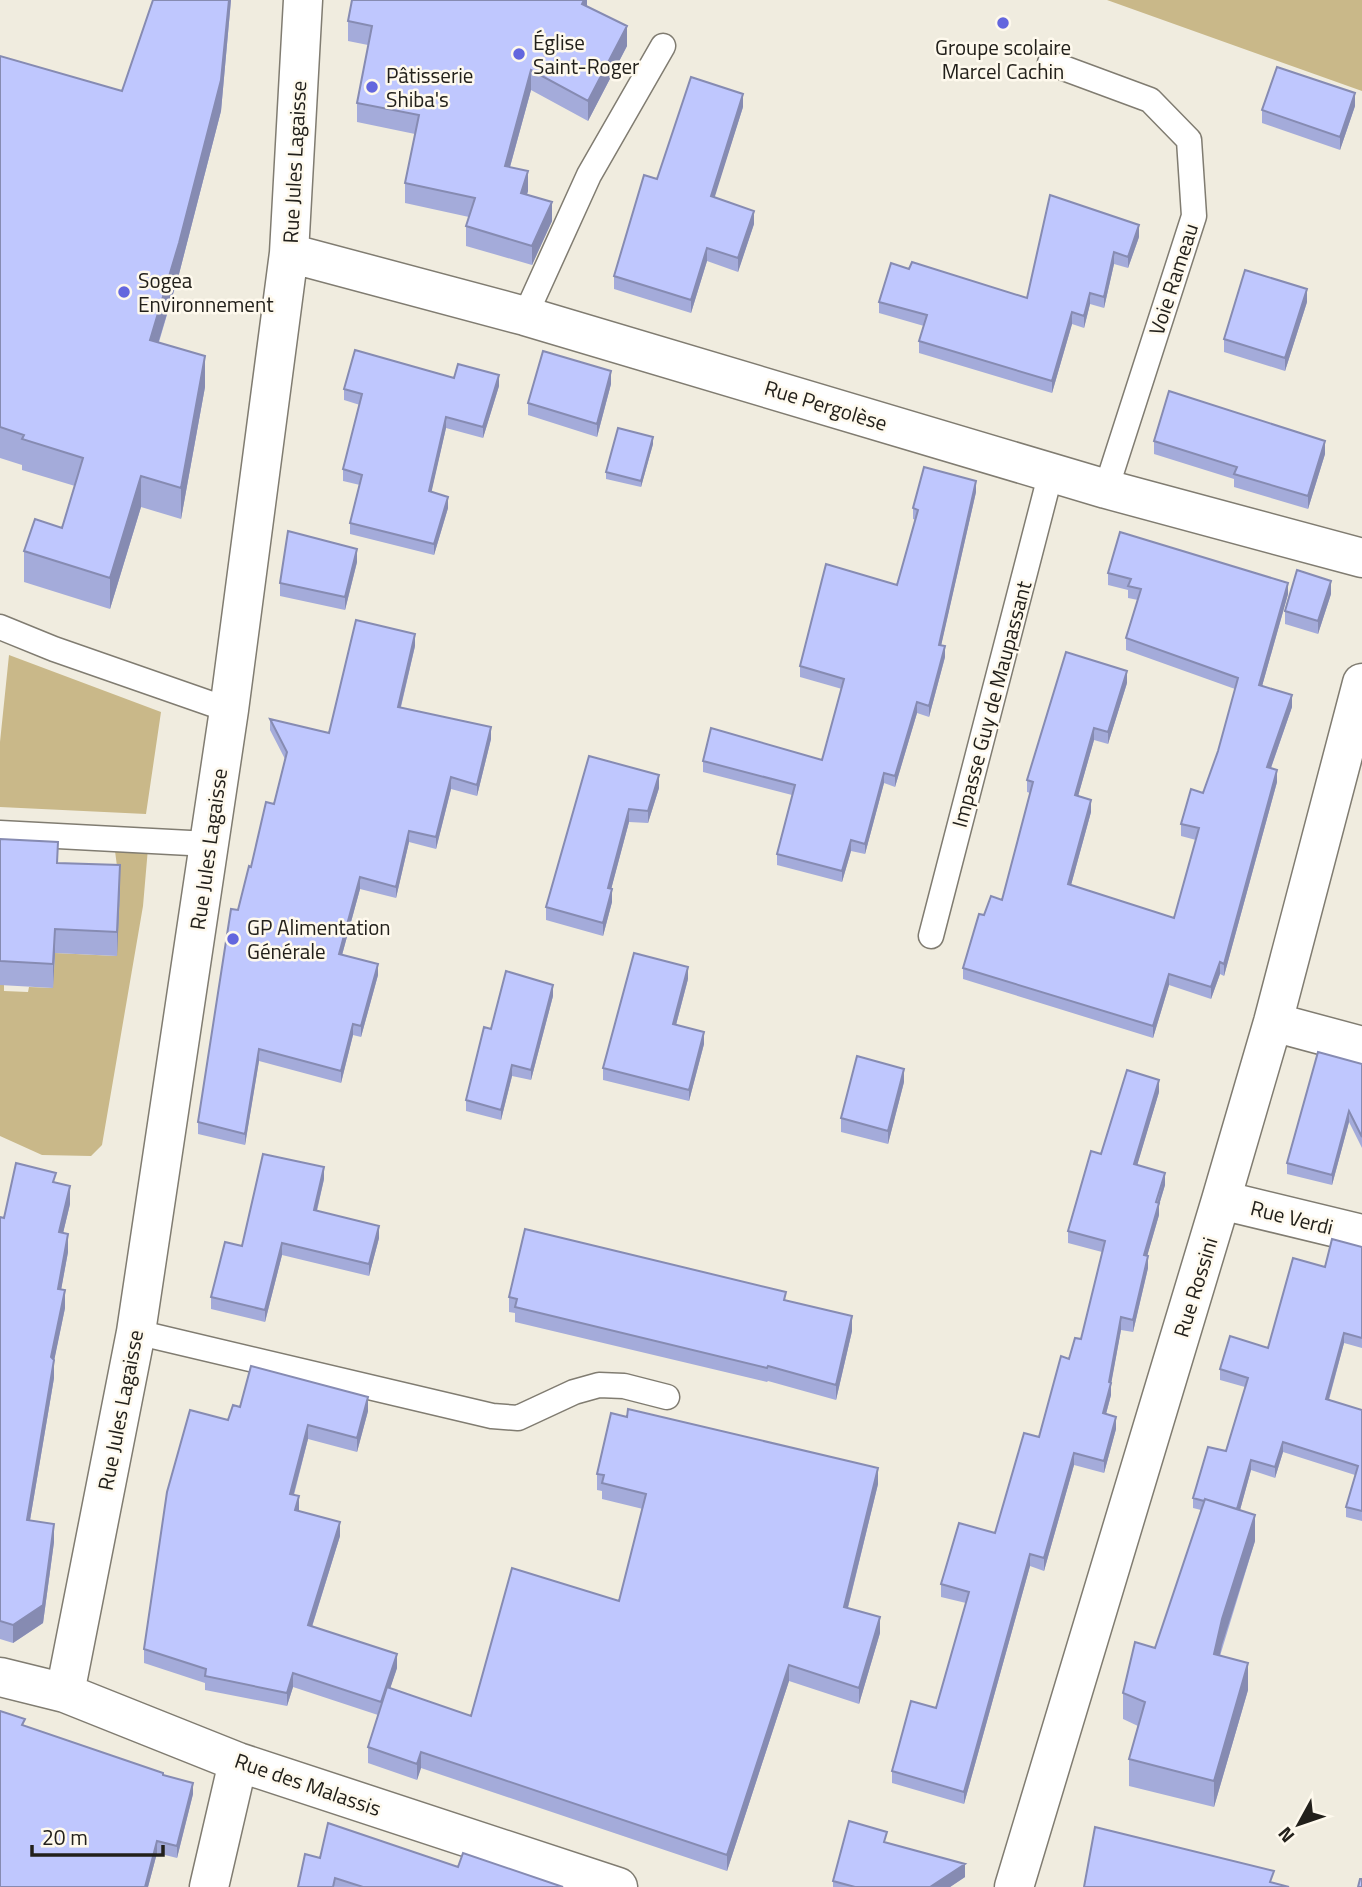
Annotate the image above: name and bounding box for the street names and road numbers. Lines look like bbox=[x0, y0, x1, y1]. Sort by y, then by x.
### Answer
street label: Rue Jules Lagaisse bbox=[274, 80, 314, 244]
street label: Voie Rameau bbox=[1140, 219, 1206, 339]
street label: Rue Pergolèse bbox=[761, 371, 891, 439]
street label: Impasse Guy de Maupassant bbox=[943, 577, 1039, 831]
street label: Rue Jules Lagaisse bbox=[181, 766, 235, 932]
street label: Rue Verdi bbox=[1247, 1191, 1337, 1243]
street label: Rue Rossini bbox=[1165, 1233, 1225, 1341]
street label: Rue Jules Lagaisse bbox=[89, 1327, 151, 1493]
street label: Rue des Malassis bbox=[231, 1744, 385, 1824]

